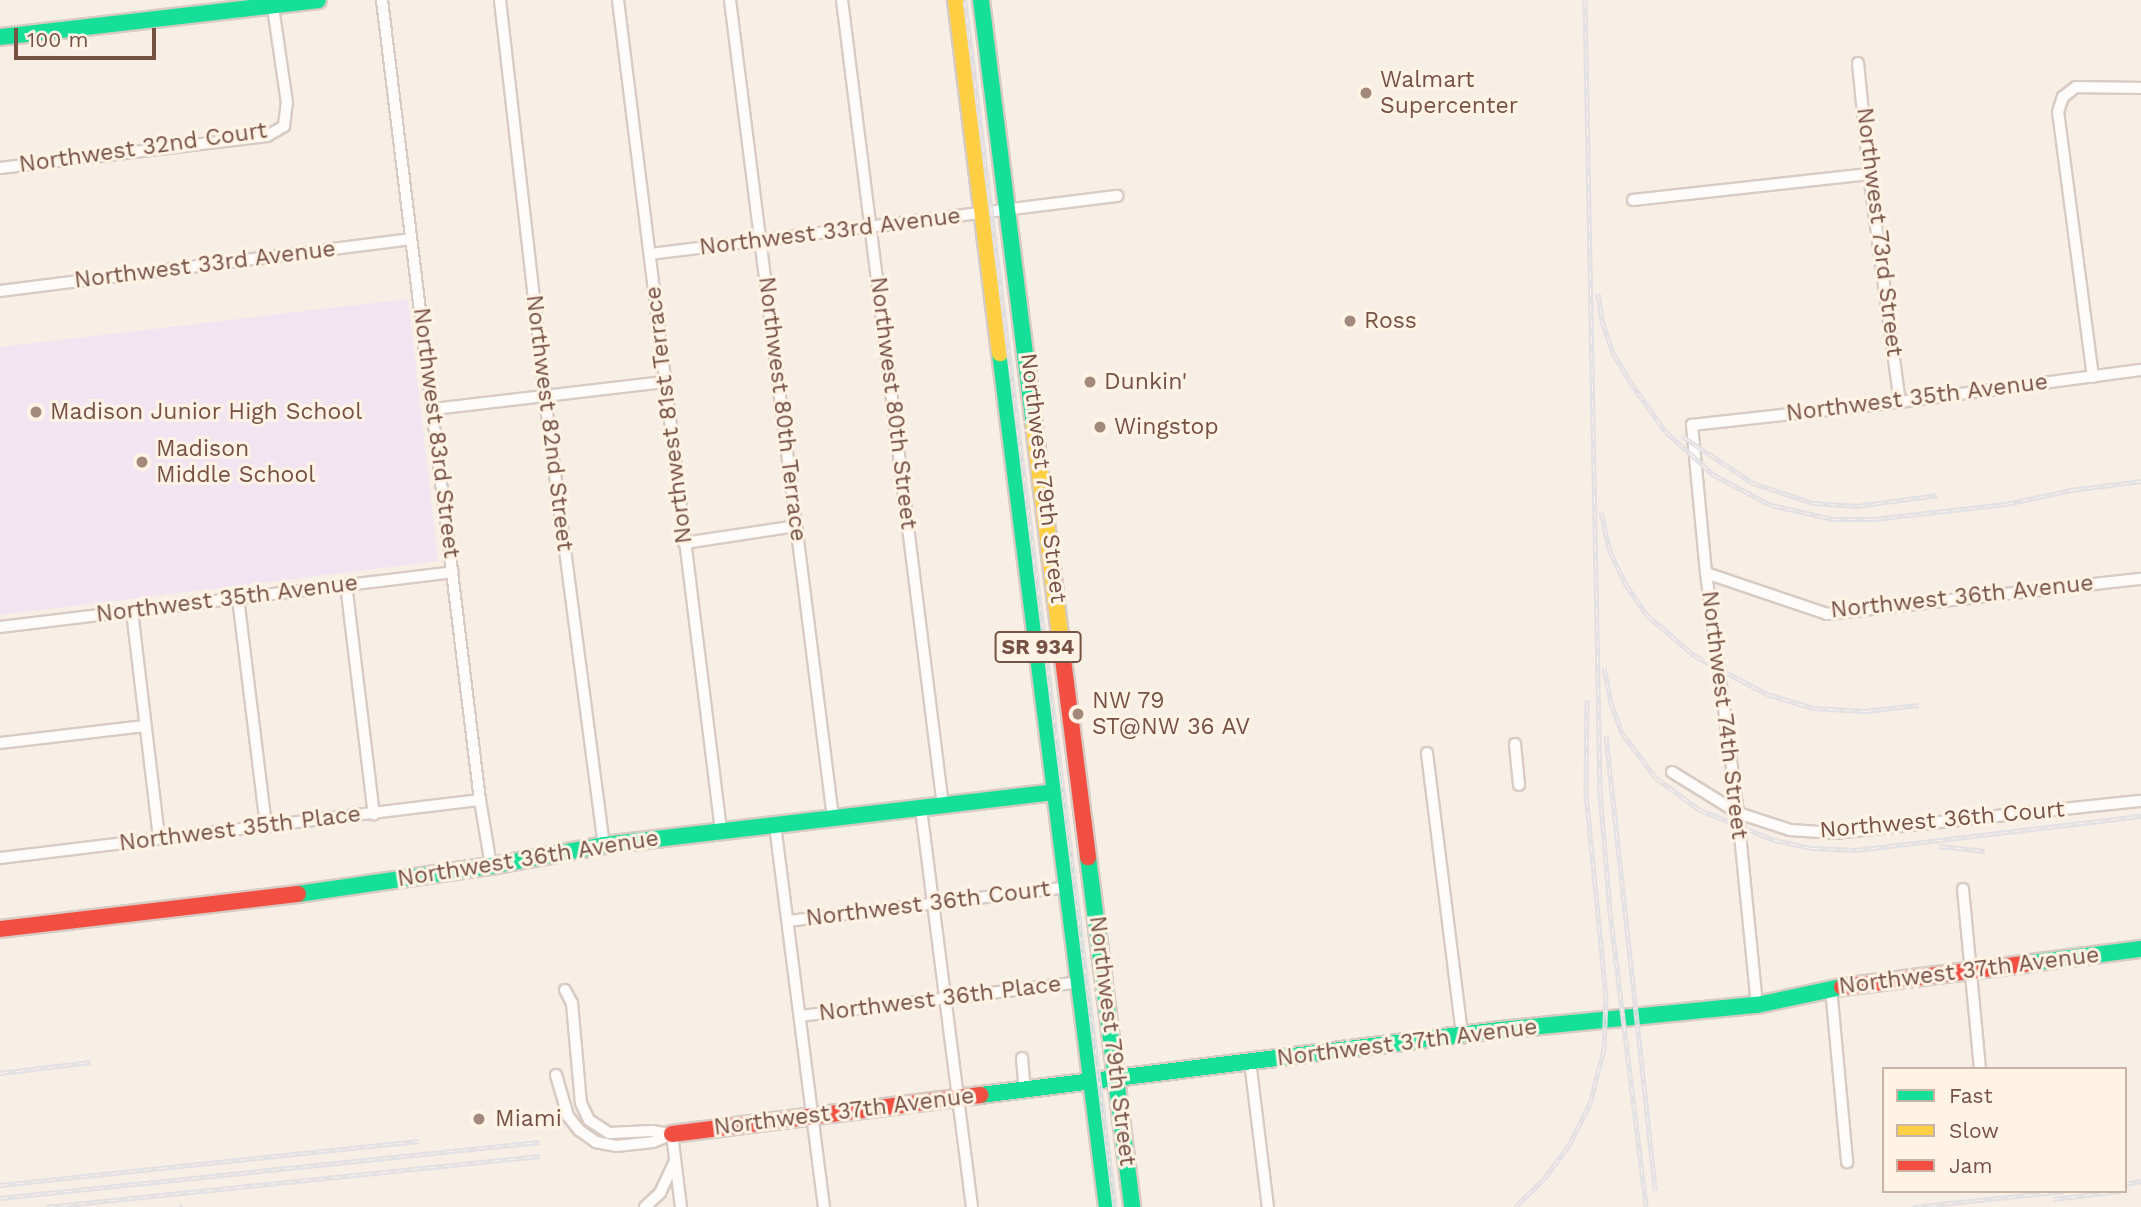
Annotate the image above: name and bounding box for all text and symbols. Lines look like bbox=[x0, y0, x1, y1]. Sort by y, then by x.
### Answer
scale bar bbox=[18, 14, 159, 58]
text: 100 m bbox=[27, 27, 89, 52]
place label: Walmart Supercenter bbox=[1380, 66, 1518, 120]
marker: Walmart Supercenter bbox=[1358, 85, 1374, 101]
street label: Northwest 73rd Street bbox=[1850, 106, 1908, 358]
street label: Northwest 32nd Court bbox=[17, 117, 269, 179]
street label: Northwest 33rd Avenue bbox=[697, 202, 963, 262]
street label: Northwest 33rd Avenue bbox=[72, 235, 338, 295]
street label: Northwest 80th Terrace bbox=[752, 275, 812, 543]
street label: Northwest 80th Street bbox=[864, 275, 922, 531]
street label: Northwest 81st Terrace bbox=[639, 284, 699, 546]
street label: Northwest 82nd Street bbox=[520, 293, 578, 553]
street label: Northwest 83rd Street bbox=[407, 306, 465, 560]
place label: Ross bbox=[1364, 307, 1417, 335]
marker: Ross bbox=[1342, 313, 1358, 329]
street label: Northwest 79th Street bbox=[1014, 351, 1072, 605]
place label: Dunkin' bbox=[1104, 368, 1187, 396]
street label: Northwest 35th Avenue bbox=[1784, 368, 2050, 428]
marker: Dunkin' bbox=[1082, 374, 1098, 390]
place label: Madison Junior High School bbox=[50, 398, 363, 426]
marker: Madison Junior High School bbox=[28, 404, 44, 420]
place label: Wingstop bbox=[1114, 413, 1219, 441]
marker: Wingstop bbox=[1092, 419, 1108, 435]
place label: Madison Middle School bbox=[156, 435, 315, 489]
marker: Madison Middle School bbox=[134, 454, 150, 470]
street label: Northwest 35th Avenue bbox=[94, 569, 360, 629]
street label: Northwest 36th Avenue bbox=[1829, 569, 2095, 625]
street label: Northwest 74th Street bbox=[1695, 589, 1753, 841]
road number: SR 934 bbox=[994, 630, 1082, 664]
place label: NW 79 ST@NW 36 AV bbox=[1092, 687, 1252, 741]
marker: NW 79 ST@NW 36 AV bbox=[1070, 706, 1086, 722]
street label: Northwest 36th Court bbox=[1818, 796, 2066, 844]
street label: Northwest 35th Place bbox=[118, 800, 362, 858]
street label: Northwest 36th Avenue bbox=[395, 825, 661, 893]
street label: Northwest 36th Court bbox=[804, 875, 1052, 933]
street label: Northwest 79th Street bbox=[1083, 914, 1141, 1168]
street label: Northwest 37th Avenue bbox=[1837, 941, 2101, 1001]
street label: Northwest 36th Place bbox=[817, 970, 1063, 1028]
street label: Northwest 37th Avenue bbox=[1275, 1013, 1539, 1073]
legend bbox=[1882, 1067, 2127, 1193]
street label: Northwest 37th Avenue bbox=[712, 1082, 976, 1142]
text: Fast bbox=[1949, 1083, 1993, 1108]
place label: Miami bbox=[495, 1105, 562, 1133]
marker: Miami bbox=[469, 1109, 489, 1129]
text: Slow bbox=[1949, 1118, 1999, 1143]
text: Jam bbox=[1949, 1153, 1992, 1178]

